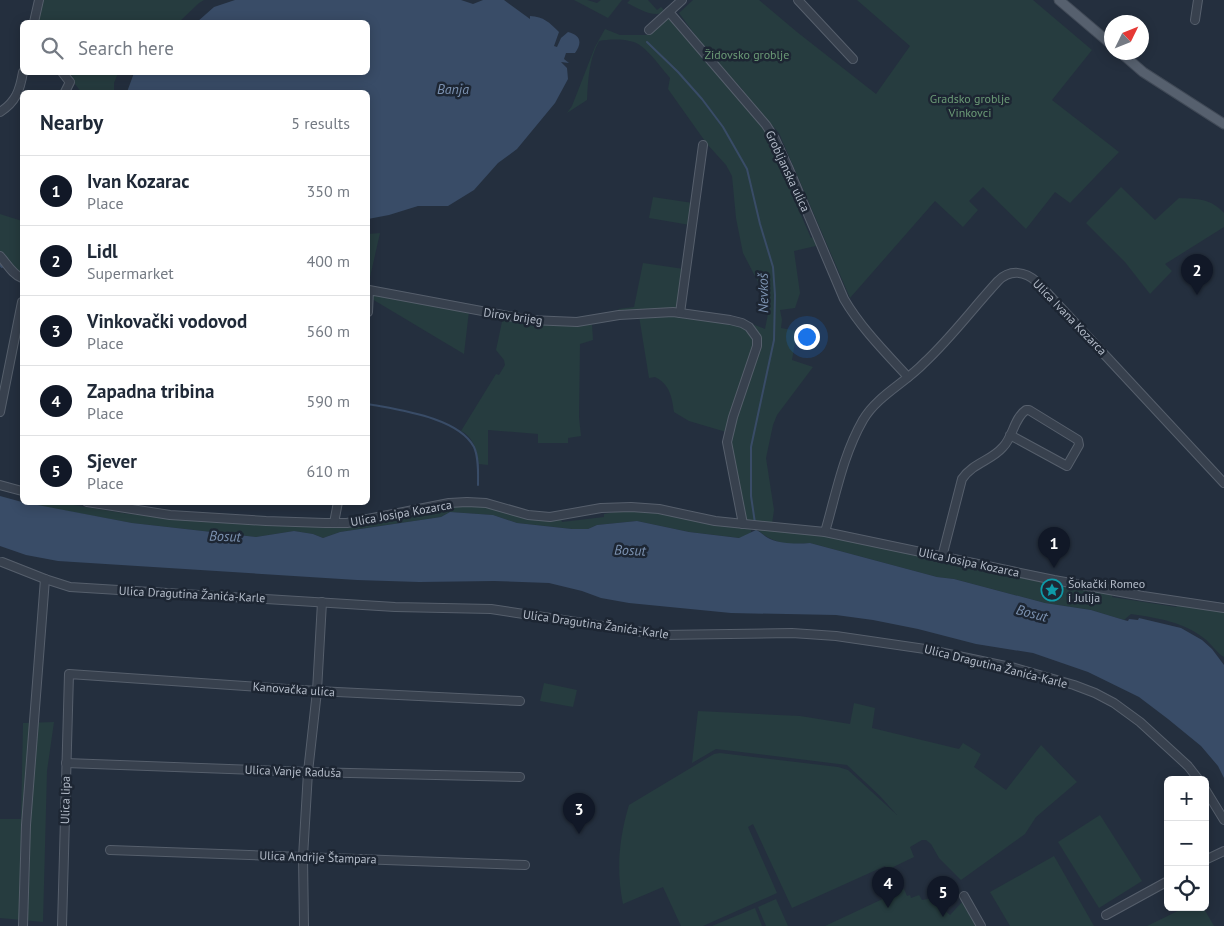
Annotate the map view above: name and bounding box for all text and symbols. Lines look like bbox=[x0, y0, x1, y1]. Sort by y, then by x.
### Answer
north arrow bbox=[1104, 15, 1149, 60]
search box bbox=[20, 20, 370, 75]
icon: search bbox=[38, 34, 66, 62]
text: Search here bbox=[78, 36, 174, 60]
park label: Židovsko groblje bbox=[705, 47, 789, 62]
water label: Banja bbox=[437, 80, 469, 98]
park label: Gradsko groblje Vinkovci bbox=[930, 91, 1010, 120]
text: Nearby bbox=[40, 109, 103, 136]
text: 5 results bbox=[291, 113, 350, 133]
street label: Grobljanska ulica bbox=[763, 128, 813, 214]
text: Ivan Kozarac bbox=[87, 169, 189, 193]
text: 1 bbox=[51, 181, 61, 201]
text: 350 m bbox=[307, 181, 350, 201]
text: Place bbox=[87, 193, 124, 213]
text: Lidl bbox=[87, 239, 118, 263]
text: 2 bbox=[51, 251, 61, 271]
text: 400 m bbox=[307, 251, 350, 271]
pin: 2 bbox=[1181, 254, 1213, 295]
text: Supermarket bbox=[87, 263, 174, 283]
water label: Nevkoš bbox=[754, 271, 772, 313]
street label: Ulica Ivana Kozarca bbox=[1030, 276, 1110, 358]
street label: Dirov brijeg bbox=[483, 304, 543, 328]
text: Vinkovački vodovod bbox=[87, 309, 247, 333]
text: 3 bbox=[51, 321, 61, 341]
text: 560 m bbox=[307, 321, 350, 341]
your location bbox=[794, 324, 820, 350]
text: Place bbox=[87, 333, 124, 353]
text: Zapadna tribina bbox=[87, 379, 214, 403]
text: 4 bbox=[51, 391, 61, 411]
text: 590 m bbox=[307, 391, 350, 411]
text: Place bbox=[87, 403, 124, 423]
text: Sjever bbox=[87, 449, 137, 473]
text: 5 bbox=[51, 461, 61, 481]
text: 610 m bbox=[307, 461, 350, 481]
text: Place bbox=[87, 473, 124, 493]
street label: Ulica Josipa Kozarca bbox=[349, 497, 453, 529]
water label: Bosut bbox=[209, 526, 242, 546]
pin: 1 bbox=[1038, 527, 1070, 568]
water label: Bosut bbox=[614, 540, 647, 560]
street label: Ulica Josipa Kozarca bbox=[917, 544, 1021, 580]
place label: Šokački Romeo i Julija bbox=[1068, 576, 1145, 605]
place icon: Šokački Romeo i Julija bbox=[1040, 578, 1064, 602]
street label: Ulica Dragutina Žanića-Karle bbox=[118, 583, 266, 605]
water label: Bosut bbox=[1014, 600, 1050, 626]
street label: Ulica Dragutina Žanića-Karle bbox=[522, 606, 670, 642]
street label: Ulica Dragutina Žanića-Karle bbox=[923, 641, 1069, 691]
street label: Kanovačka ulica bbox=[252, 679, 336, 699]
street label: Ulica Vanje Raduša bbox=[244, 762, 342, 780]
street label: Ulica lipa bbox=[57, 776, 73, 824]
map controls bbox=[1164, 776, 1209, 911]
button: + bbox=[1164, 776, 1209, 821]
pin: 3 bbox=[563, 793, 595, 834]
button: − bbox=[1164, 821, 1209, 866]
street label: Ulica Andrije Štampara bbox=[259, 847, 377, 867]
button: locate bbox=[1164, 866, 1209, 911]
pin: 4 bbox=[872, 867, 904, 908]
pin: 5 bbox=[927, 876, 959, 917]

